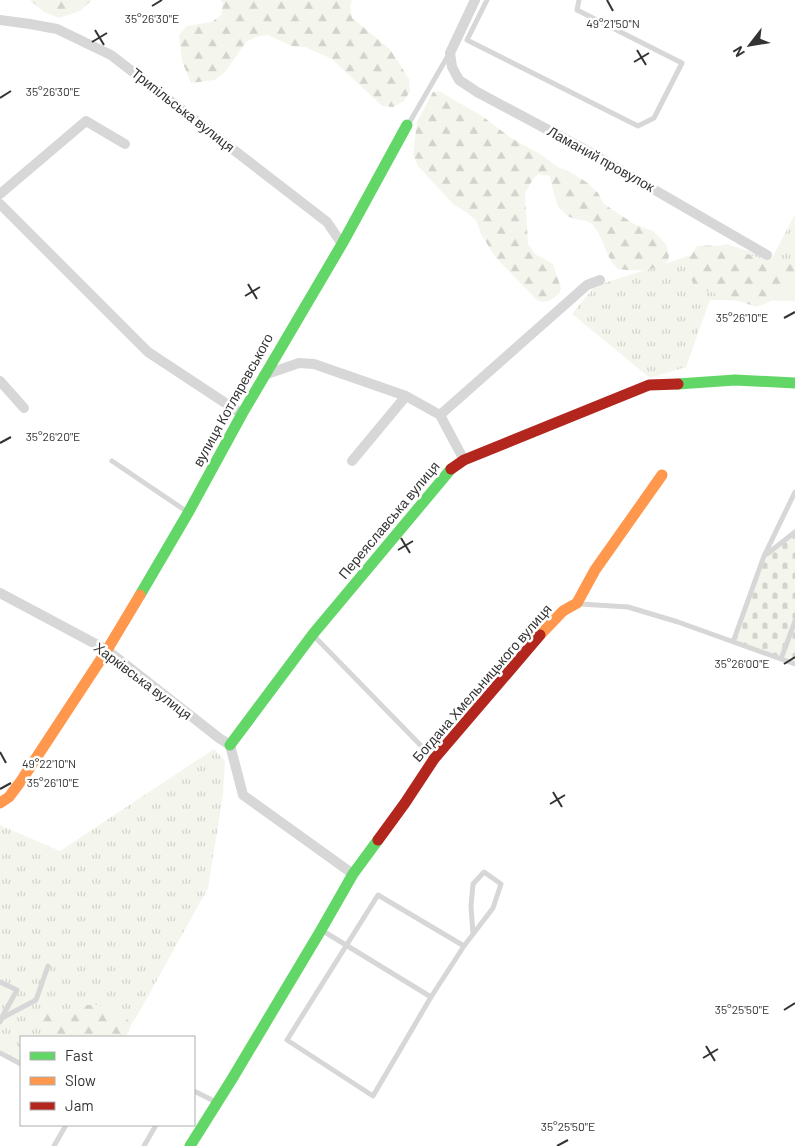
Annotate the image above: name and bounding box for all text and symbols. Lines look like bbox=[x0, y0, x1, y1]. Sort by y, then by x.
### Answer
text: 35°26'30"E bbox=[125, 11, 179, 25]
text: 49°21'50"N bbox=[586, 16, 640, 30]
north arrow bbox=[725, 20, 775, 70]
text: N bbox=[729, 44, 748, 60]
street label: Трипільська вулиця bbox=[128, 64, 238, 155]
text: 35°26'30"E bbox=[26, 84, 80, 98]
street label: Ламаний провулок bbox=[545, 122, 659, 195]
text: 35°26'10"E bbox=[716, 310, 768, 324]
street label: вулиця Котляревського bbox=[189, 330, 276, 469]
text: 35°26'20"E bbox=[26, 429, 80, 443]
street label: Переяславська вулиця bbox=[335, 458, 443, 582]
street label: Богдана Хмельницького вулиця bbox=[409, 600, 555, 765]
street label: Харківська вулиця bbox=[91, 638, 196, 723]
text: 35°26'00"E bbox=[714, 656, 770, 670]
text: 49°22'10"N bbox=[22, 756, 76, 770]
text: 35°26'10"E bbox=[27, 775, 79, 789]
text: 35°25'50"E bbox=[715, 1002, 769, 1016]
legend bbox=[20, 1036, 195, 1126]
text: Fast bbox=[65, 1046, 93, 1064]
text: Slow bbox=[65, 1071, 96, 1089]
text: Jam bbox=[65, 1096, 94, 1114]
text: 35°25'50"E bbox=[541, 1119, 595, 1133]

